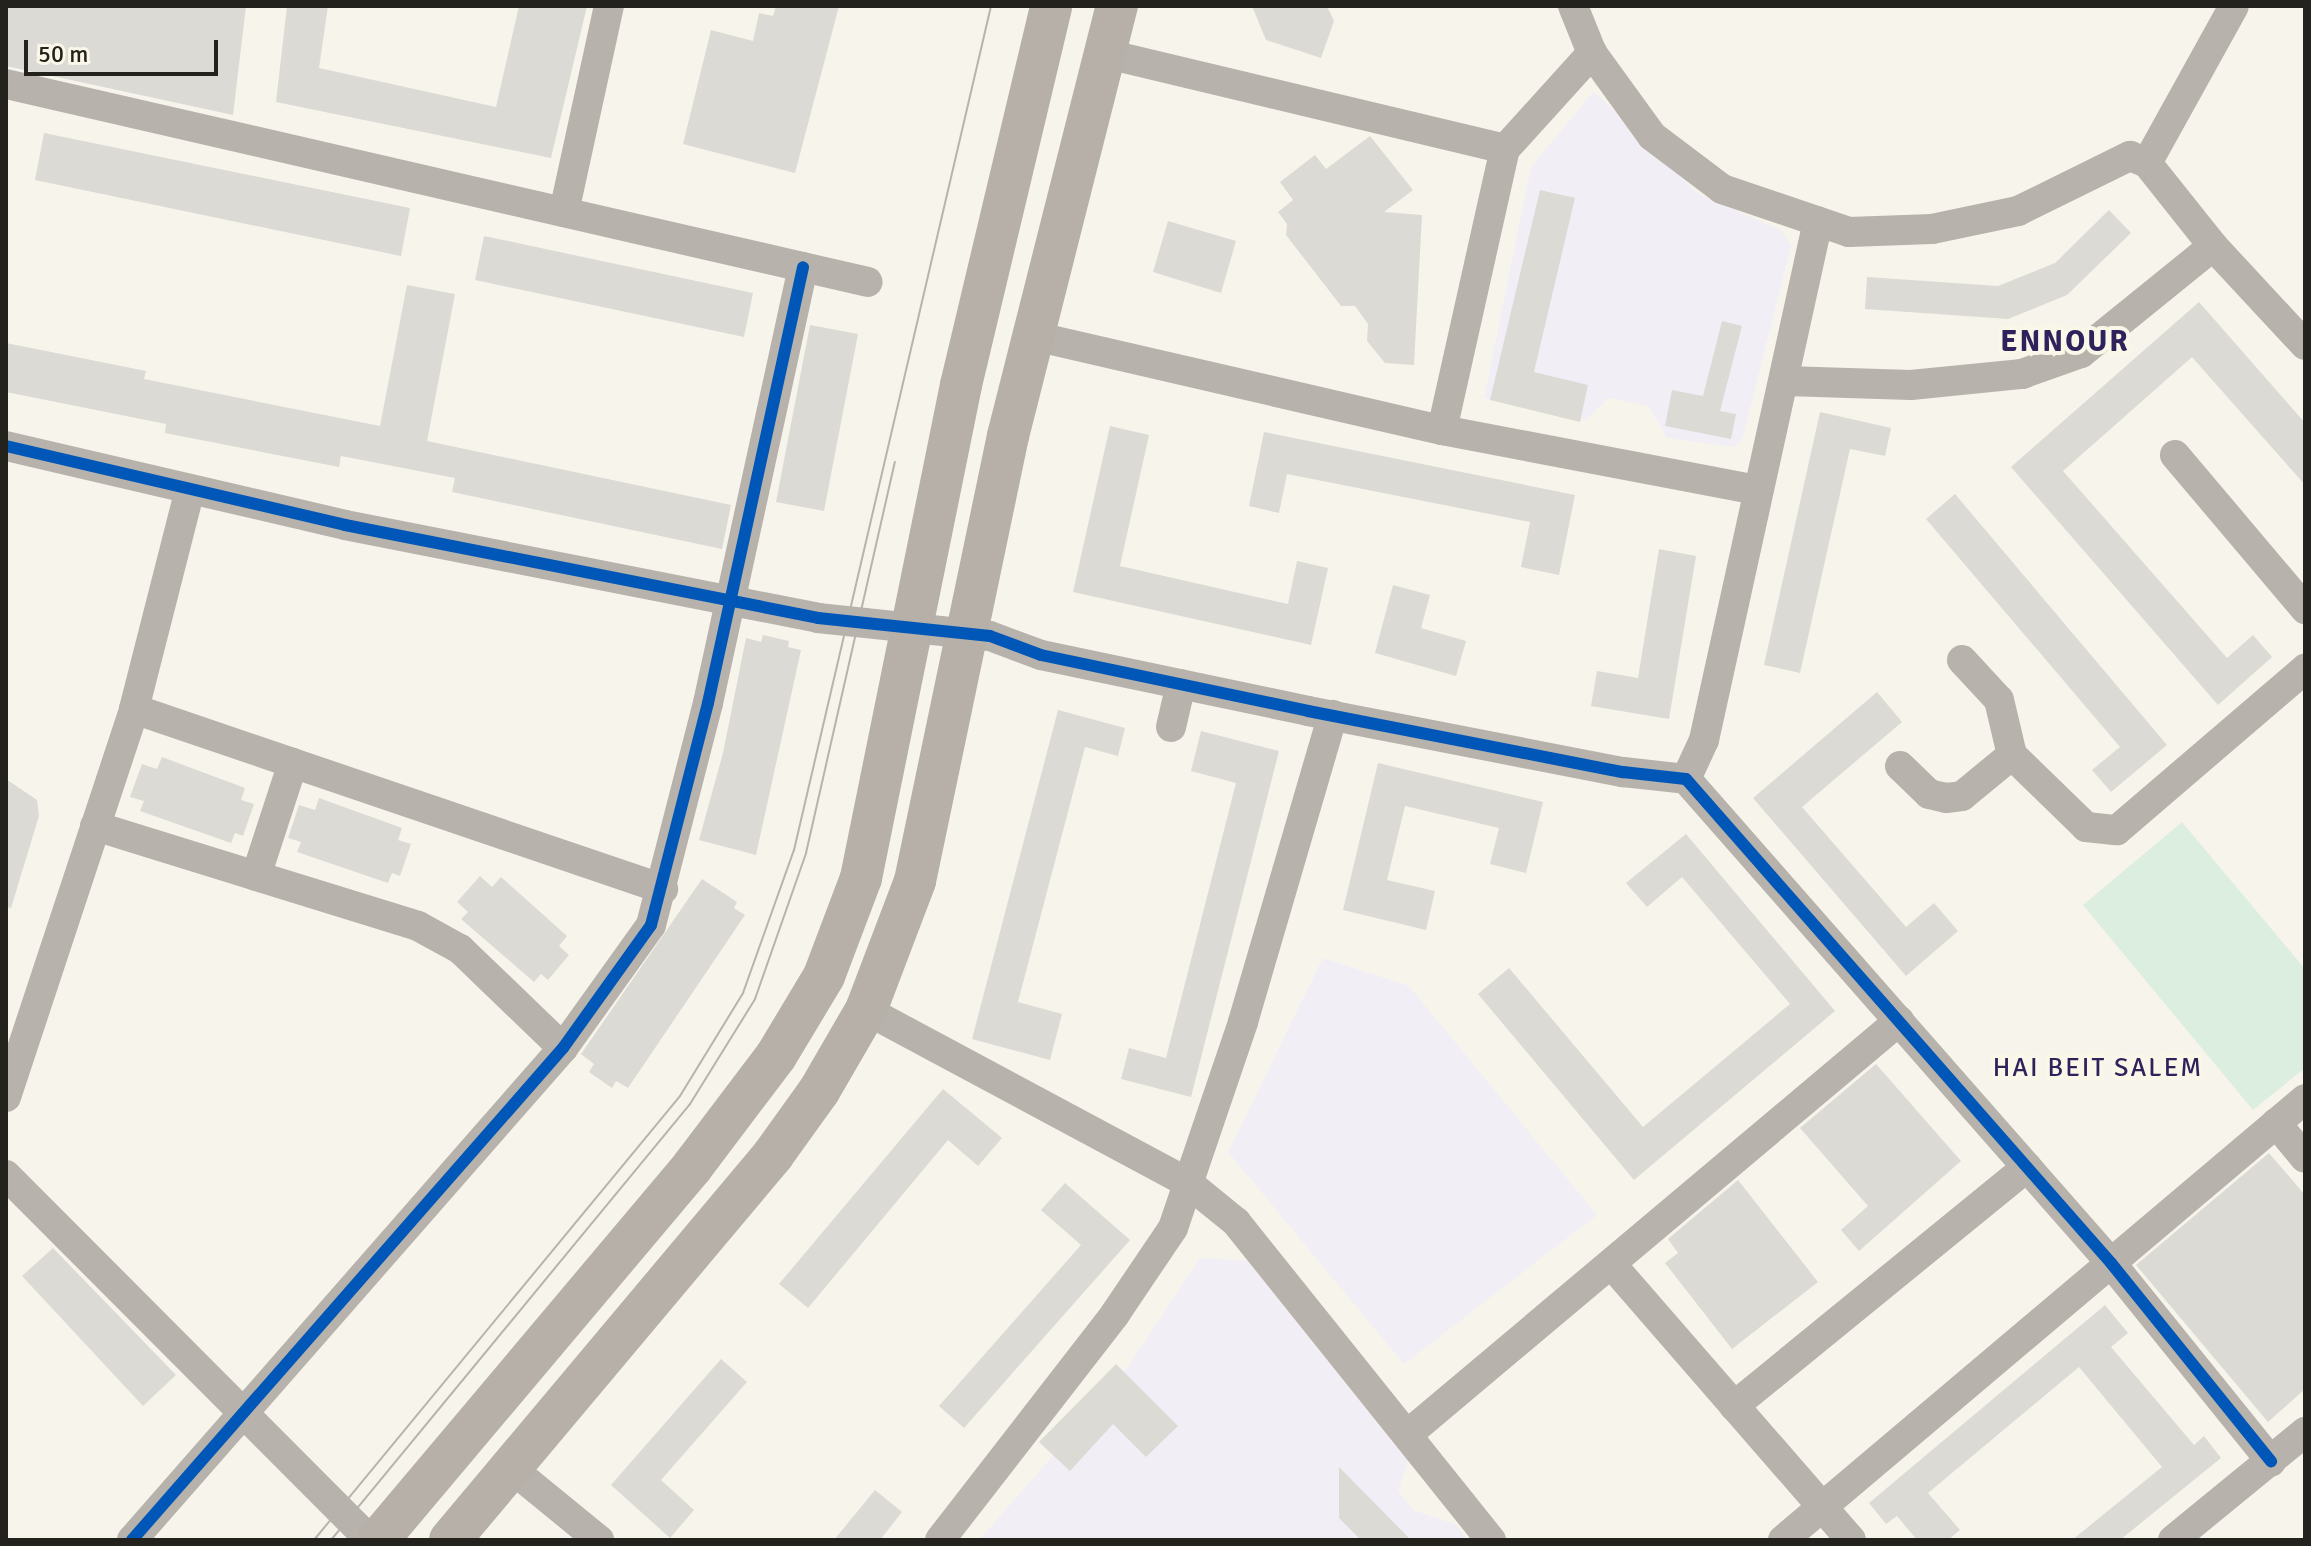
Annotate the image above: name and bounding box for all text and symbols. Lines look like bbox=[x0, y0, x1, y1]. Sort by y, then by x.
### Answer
scale bar bbox=[28, 24, 222, 74]
text: 50 m bbox=[38, 39, 88, 69]
district label: ENNOUR bbox=[2000, 324, 2130, 360]
district label: HAI BEIT SALEM bbox=[1993, 1053, 2203, 1085]

